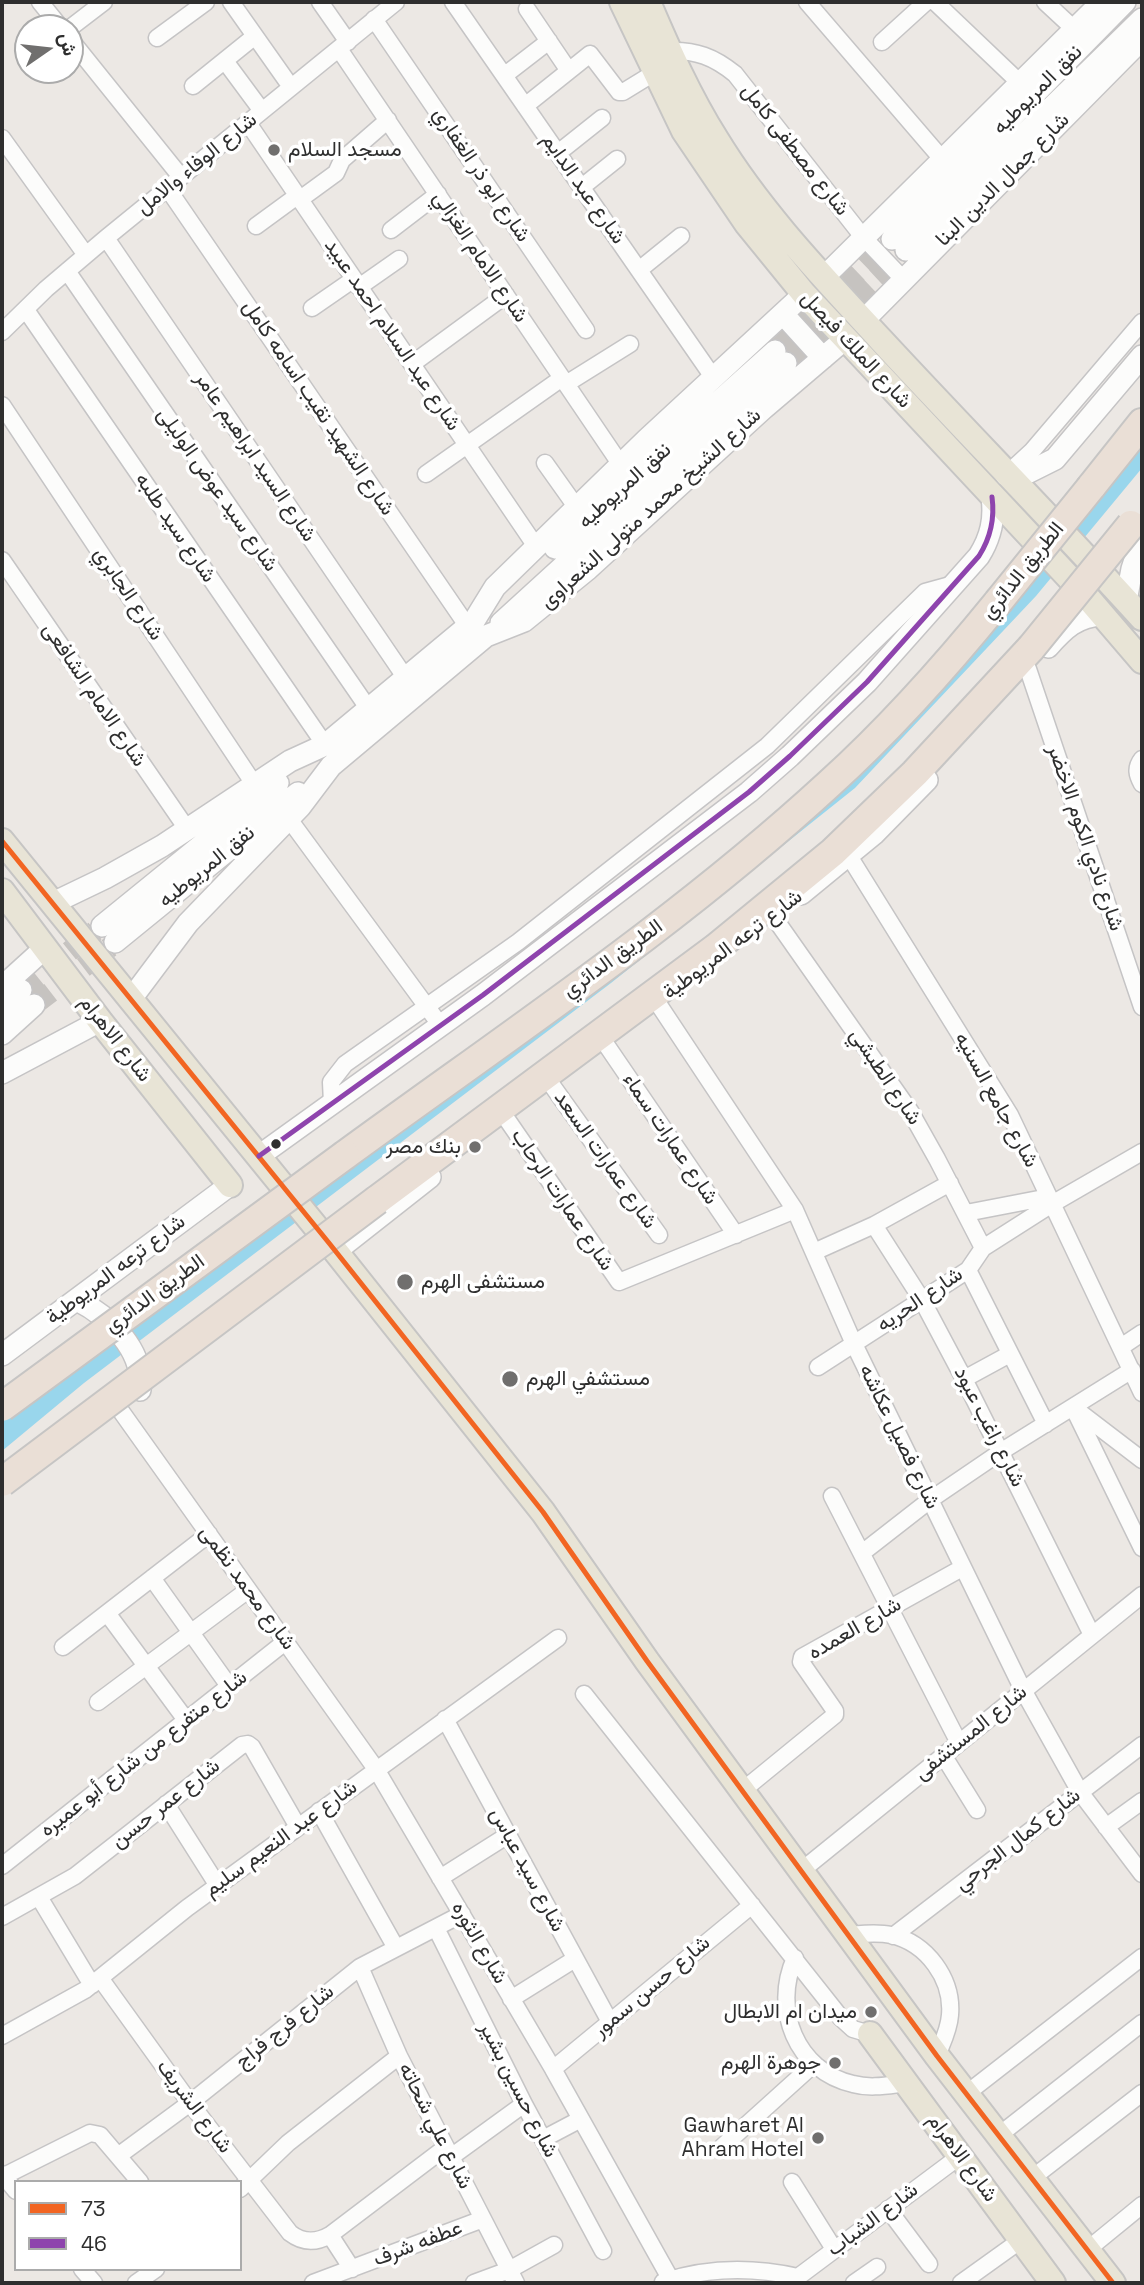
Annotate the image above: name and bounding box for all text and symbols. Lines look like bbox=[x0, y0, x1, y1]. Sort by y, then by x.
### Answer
north arrow bbox=[14, 14, 84, 84]
text: ش bbox=[53, 30, 83, 58]
street label: نفق المريوطيه bbox=[988, 40, 1088, 140]
street label: شارع مصطفى كامل bbox=[736, 79, 854, 221]
street label: شارع ابو ذر الغفاري bbox=[427, 103, 535, 247]
street label: شارع الوفاء والامل bbox=[131, 108, 263, 220]
street label: شارع جمال الدين البنا bbox=[931, 108, 1075, 252]
street label: شارع عبد الدايم bbox=[536, 129, 630, 249]
place label: مسجد السلام bbox=[288, 137, 402, 163]
marker: مسجد السلام bbox=[266, 142, 282, 158]
street label: شارع الامام الغزالي bbox=[427, 186, 533, 328]
street label: شارع عبد السلام احمد عبيد bbox=[318, 234, 466, 436]
street label: شارع الملك فيصل bbox=[795, 286, 917, 414]
street label: شارع الشهيد نقيب اسامه كامل bbox=[236, 296, 400, 520]
street label: شارع السيد ابراهيم عامر bbox=[189, 367, 321, 547]
street label: شارع سيد عوض الوليلى bbox=[151, 403, 283, 577]
street label: شارع الشيخ محمد متولى الشعراوى bbox=[535, 403, 767, 615]
street label: نفق المريوطيه bbox=[573, 438, 677, 534]
street label: شارع سيد طلبه bbox=[129, 468, 221, 588]
street label: الطريق الدائري bbox=[976, 517, 1070, 625]
street label: شارع الجابري bbox=[88, 542, 168, 646]
street label: شارع الامام الشافعى bbox=[36, 618, 152, 772]
street label: شارع نادي الكوم الاخضر bbox=[1041, 742, 1129, 934]
street label: نفق المريوطيه bbox=[154, 821, 260, 913]
street label: شارع ترعه المريوطية bbox=[658, 884, 808, 1006]
street label: الطريق الدائري bbox=[558, 914, 668, 1004]
street label: شارع الاهرام bbox=[73, 991, 157, 1087]
street label: شارع الطبشي bbox=[843, 1024, 927, 1130]
street label: شارع جامع السنيه bbox=[948, 1028, 1044, 1172]
street label: شارع عمارات سماء bbox=[617, 1068, 723, 1210]
street label: شارع عمارات السعد bbox=[548, 1086, 662, 1234]
street label: شارع عمارات الرحاب bbox=[505, 1124, 619, 1276]
place label: بنك مصر bbox=[386, 1134, 461, 1160]
unlabelled marker bbox=[269, 1137, 283, 1151]
marker: بنك مصر bbox=[467, 1139, 483, 1155]
street label: شارع ترعه المريوطية bbox=[41, 1209, 191, 1331]
street label: الطريق الدائري bbox=[100, 1249, 210, 1339]
street label: شارع الحريه bbox=[872, 1262, 968, 1338]
place label: مستشفى الهرم bbox=[421, 1269, 545, 1295]
marker: مستشفى الهرم bbox=[395, 1272, 415, 1292]
street label: شارع فصيل عكاشه bbox=[853, 1361, 945, 1513]
street label: شارع راغب عبود bbox=[948, 1363, 1030, 1491]
place label: مستشفي الهرم bbox=[526, 1366, 650, 1392]
marker: مستشفي الهرم bbox=[500, 1369, 520, 1389]
street label: شارع محمد نظمى bbox=[193, 1521, 301, 1655]
street label: شارع العمده bbox=[804, 1592, 906, 1666]
street label: شارع متفرع من شارع أبو عميره bbox=[35, 1665, 253, 1843]
street label: شارع المستشفى bbox=[910, 1680, 1032, 1786]
street label: شارع عمر حسن bbox=[107, 1754, 225, 1854]
street label: شارع عبد النعيم سليم bbox=[200, 1775, 362, 1903]
street label: شارع كمال الجرحي bbox=[950, 1783, 1086, 1897]
street label: شارع سيد عباس bbox=[484, 1804, 570, 1936]
street label: شارع الثوره bbox=[445, 1897, 513, 1989]
street label: شارع حسن سمور bbox=[588, 1931, 716, 2043]
street label: شارع فرج فراج bbox=[230, 1979, 340, 2075]
place label: ميدان ام الابطال bbox=[724, 1999, 857, 2025]
marker: ميدان ام الابطال bbox=[863, 2004, 879, 2020]
street label: شارع حسين بشير bbox=[473, 2018, 563, 2162]
place label: جوهرة الهرم bbox=[721, 2050, 821, 2076]
street label: شارع الشريف bbox=[151, 2055, 237, 2159]
marker: جوهرة الهرم bbox=[827, 2055, 843, 2071]
street label: شارع علي شحاته bbox=[392, 2059, 478, 2193]
street label: شارع الاهرام bbox=[922, 2109, 1002, 2207]
place label: Gawharet Al Ahram Hotel bbox=[682, 2113, 804, 2163]
marker: Gawharet Al Ahram Hotel bbox=[810, 2130, 826, 2146]
street label: شارع الشباب bbox=[823, 2178, 923, 2262]
legend bbox=[14, 2180, 242, 2271]
text: 73 bbox=[81, 2195, 106, 2222]
street label: عطفه شرف bbox=[370, 2216, 466, 2272]
text: 46 bbox=[81, 2230, 107, 2257]

